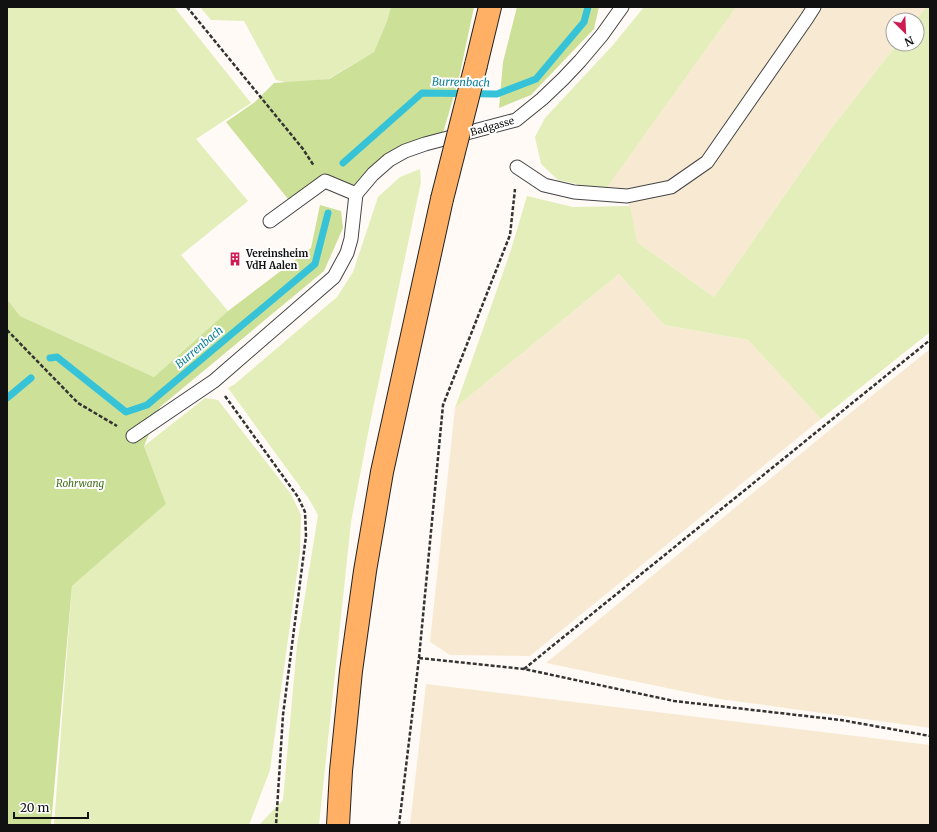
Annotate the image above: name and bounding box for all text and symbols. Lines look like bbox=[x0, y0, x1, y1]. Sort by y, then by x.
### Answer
north arrow bbox=[885, 12, 925, 52]
text: N bbox=[902, 33, 916, 49]
water label: Burrenbach bbox=[432, 74, 491, 90]
street label: Badgasse bbox=[469, 114, 516, 139]
place label: Vereinsheim VdH Aalen bbox=[245, 247, 308, 272]
building icon: Vereinsheim VdH Aalen bbox=[227, 251, 243, 267]
water label: Burrenbach bbox=[172, 323, 226, 371]
park label: Rohrwang bbox=[56, 477, 104, 490]
scale bar bbox=[14, 794, 88, 820]
text: 20 m bbox=[20, 800, 49, 815]

